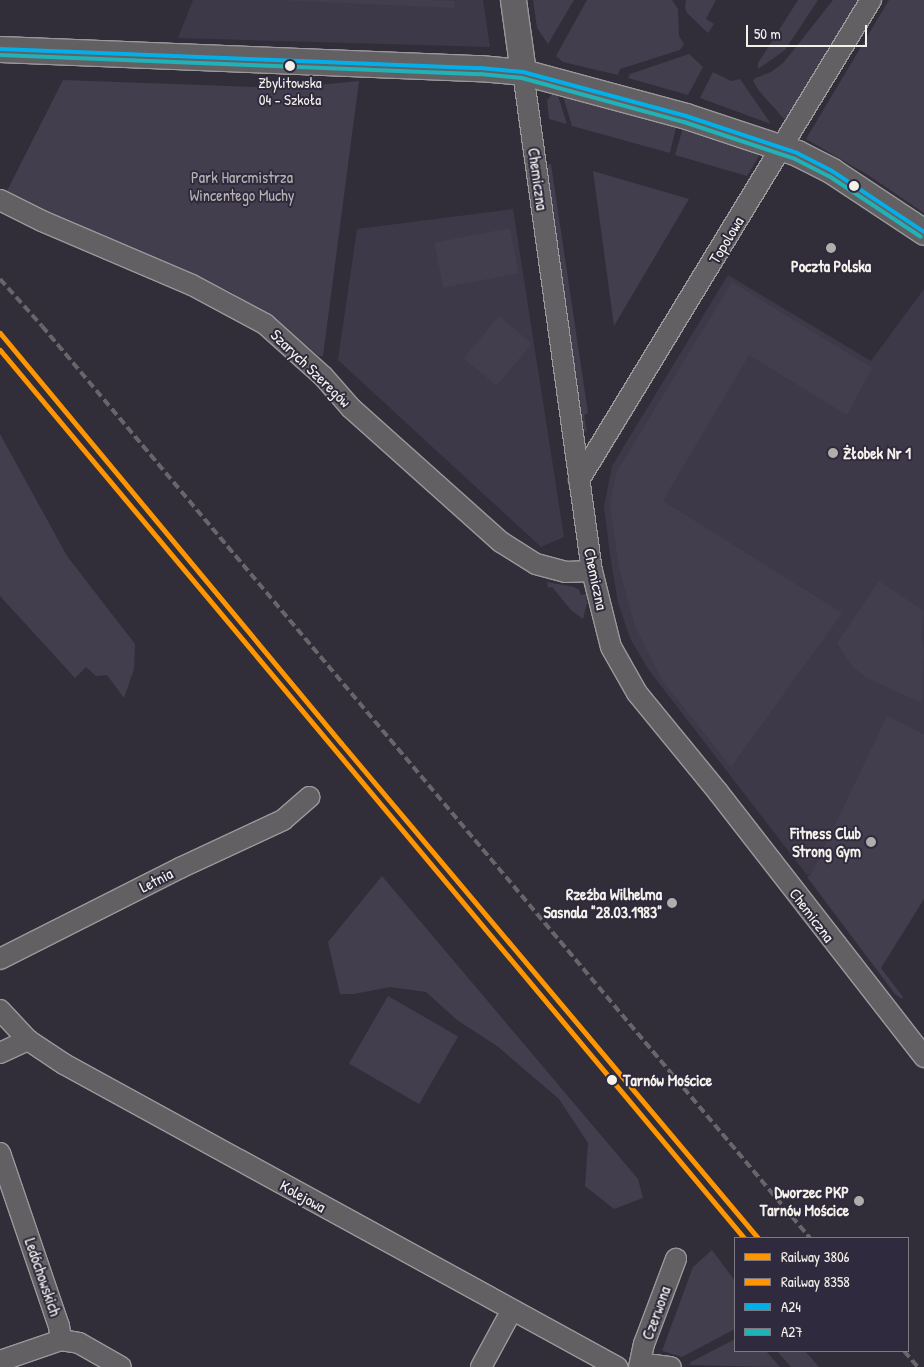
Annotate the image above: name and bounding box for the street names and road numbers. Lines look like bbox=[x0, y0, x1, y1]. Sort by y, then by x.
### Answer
street label: Chemiczna bbox=[524, 147, 552, 211]
street label: Topolowa bbox=[704, 213, 748, 267]
street label: Szarych Szeregów bbox=[267, 325, 355, 411]
street label: Chemiczna bbox=[580, 546, 612, 612]
street label: Letnia bbox=[136, 864, 176, 896]
street label: Chemiczna bbox=[785, 884, 839, 946]
street label: Kolejowa bbox=[277, 1176, 329, 1216]
street label: Ledóchowskich bbox=[21, 1236, 65, 1318]
street label: Czerwona bbox=[637, 1284, 675, 1342]

